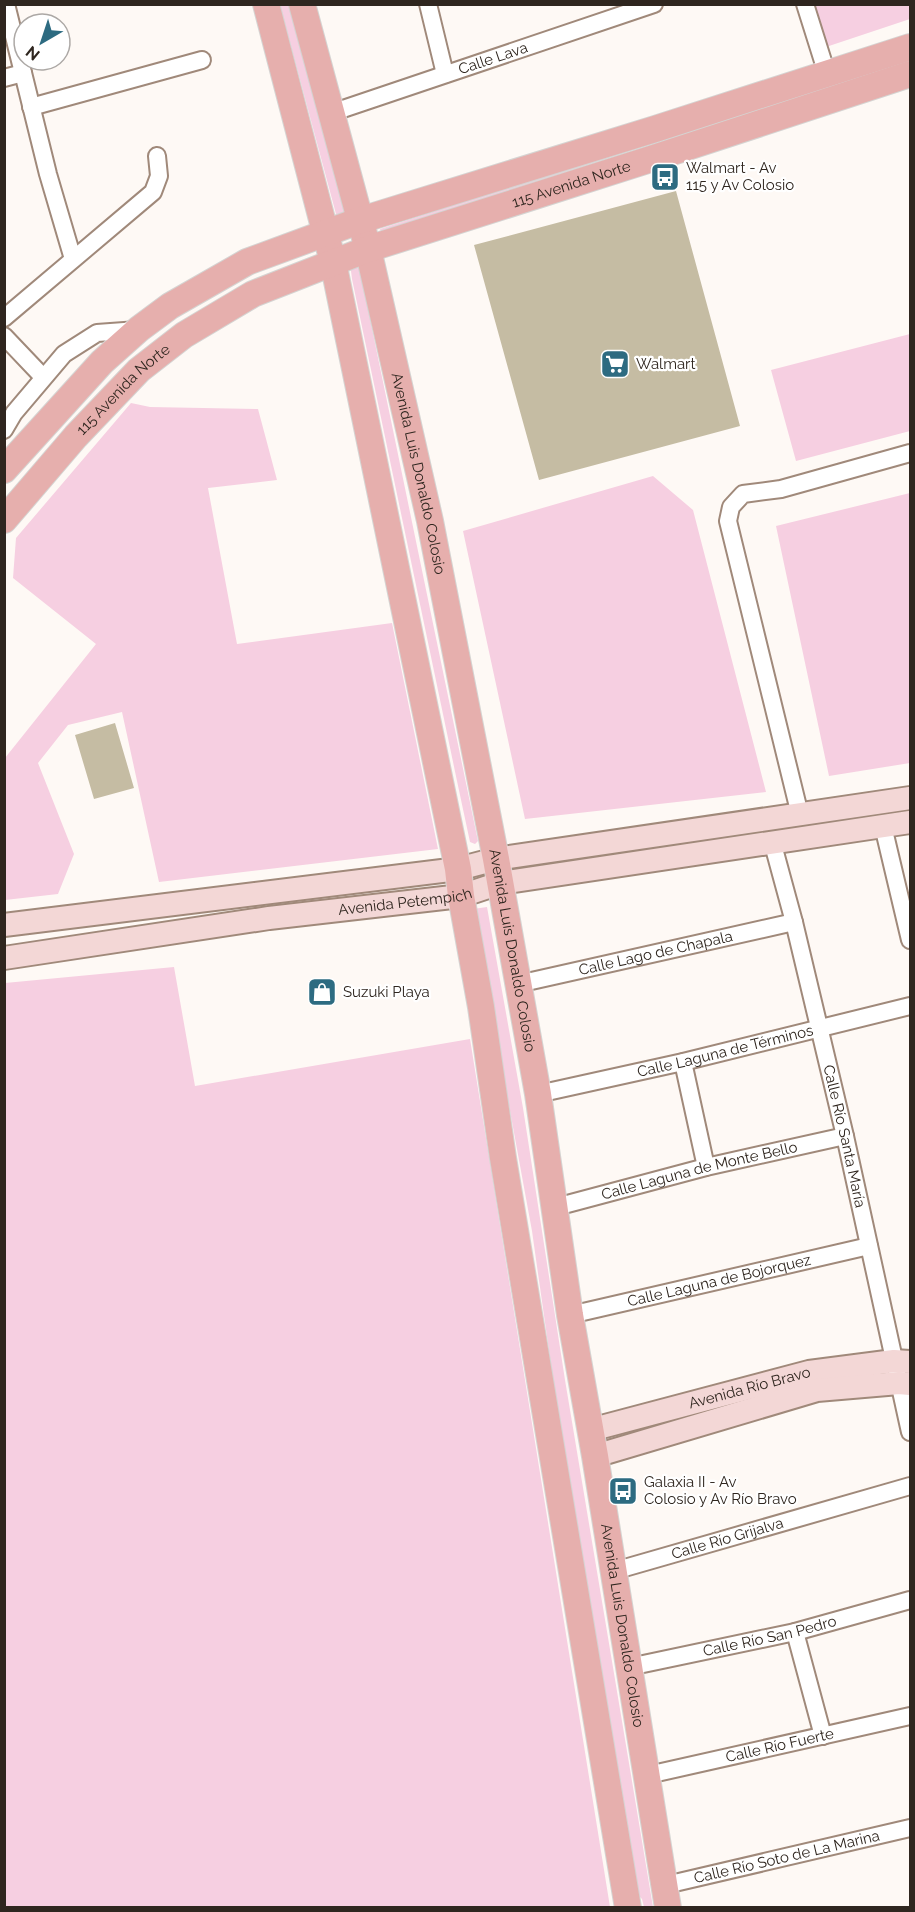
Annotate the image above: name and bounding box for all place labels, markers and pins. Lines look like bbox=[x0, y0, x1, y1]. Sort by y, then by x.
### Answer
place label: Walmart - Av 115 y Av Colosio bbox=[686, 159, 794, 194]
bus stop icon: Walmart - Av 115 y Av Colosio bbox=[649, 161, 681, 193]
supermarket icon: Walmart bbox=[599, 348, 631, 380]
place label: Walmart bbox=[636, 355, 695, 373]
shop icon: Suzuki Playa bbox=[306, 976, 338, 1008]
place label: Suzuki Playa bbox=[343, 983, 430, 1001]
place label: Galaxia II - Av Colosio y Av Río Bravo bbox=[644, 1473, 797, 1508]
bus stop icon: Galaxia II - Av Colosio y Av Río Bravo bbox=[607, 1475, 639, 1507]

